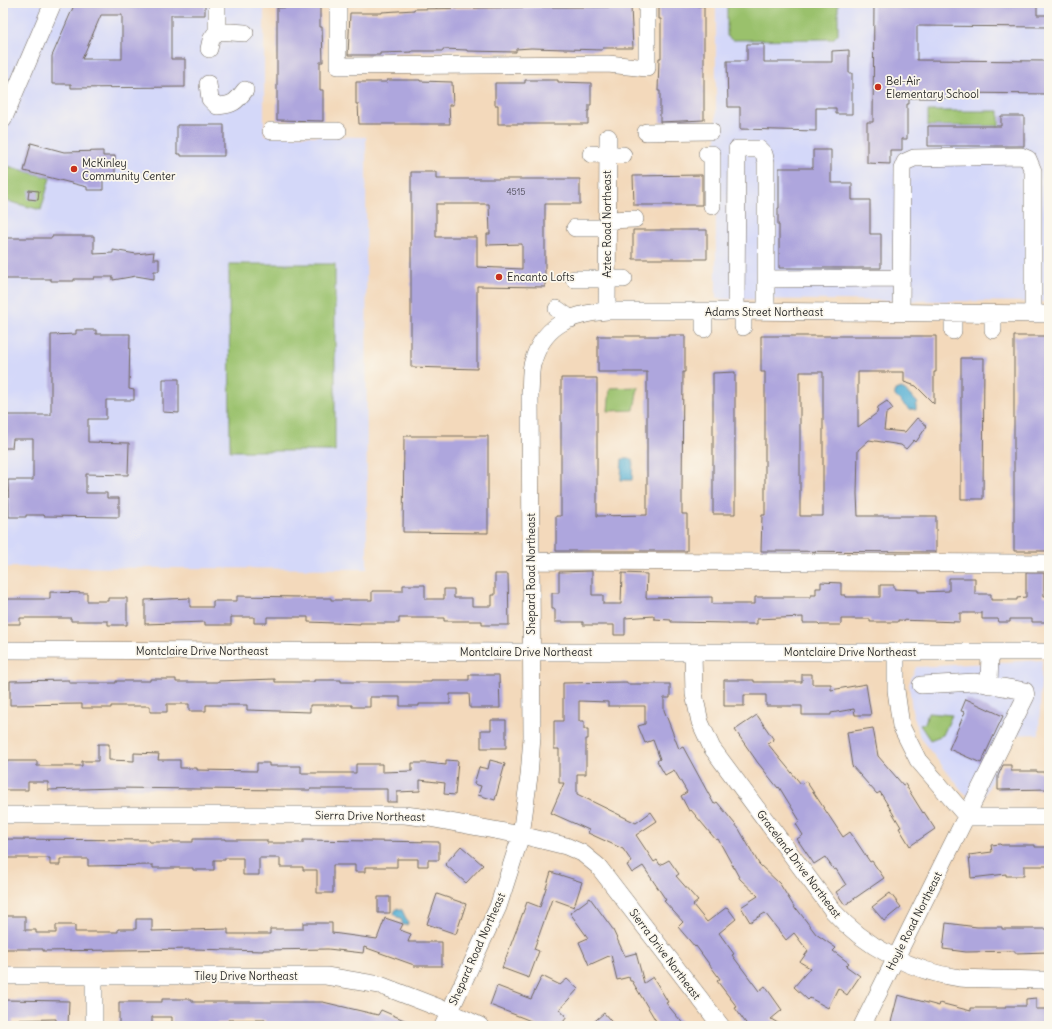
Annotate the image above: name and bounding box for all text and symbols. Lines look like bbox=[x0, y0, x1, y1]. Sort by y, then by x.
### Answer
place label: Bel-Air Elementary School bbox=[886, 74, 979, 101]
marker: Bel-Air Elementary School bbox=[873, 82, 883, 92]
place label: McKinley Community Center bbox=[82, 156, 176, 183]
marker: McKinley Community Center bbox=[69, 164, 79, 174]
street label: Aztec Road Northeast bbox=[600, 170, 614, 278]
house number: 4515 bbox=[506, 186, 526, 197]
place label: Encanto Lofts bbox=[507, 270, 575, 284]
marker: Encanto Lofts bbox=[494, 272, 504, 282]
street label: Adams Street Northeast bbox=[705, 305, 823, 319]
street label: Shepard Road Northeast bbox=[524, 513, 538, 635]
street label: Montclaire Drive Northeast bbox=[136, 644, 268, 658]
street label: Montclaire Drive Northeast bbox=[460, 645, 592, 659]
street label: Montclaire Drive Northeast bbox=[784, 645, 916, 659]
street label: Graceland Drive Northeast bbox=[754, 807, 844, 921]
street label: Sierra Drive Northeast bbox=[315, 808, 425, 824]
street label: Hoyle Road Northeast bbox=[883, 869, 945, 973]
street label: Shepard Road Northeast bbox=[446, 890, 508, 1008]
street label: Sierra Drive Northeast bbox=[626, 906, 704, 1002]
street label: Tiley Drive Northeast bbox=[194, 969, 298, 983]

